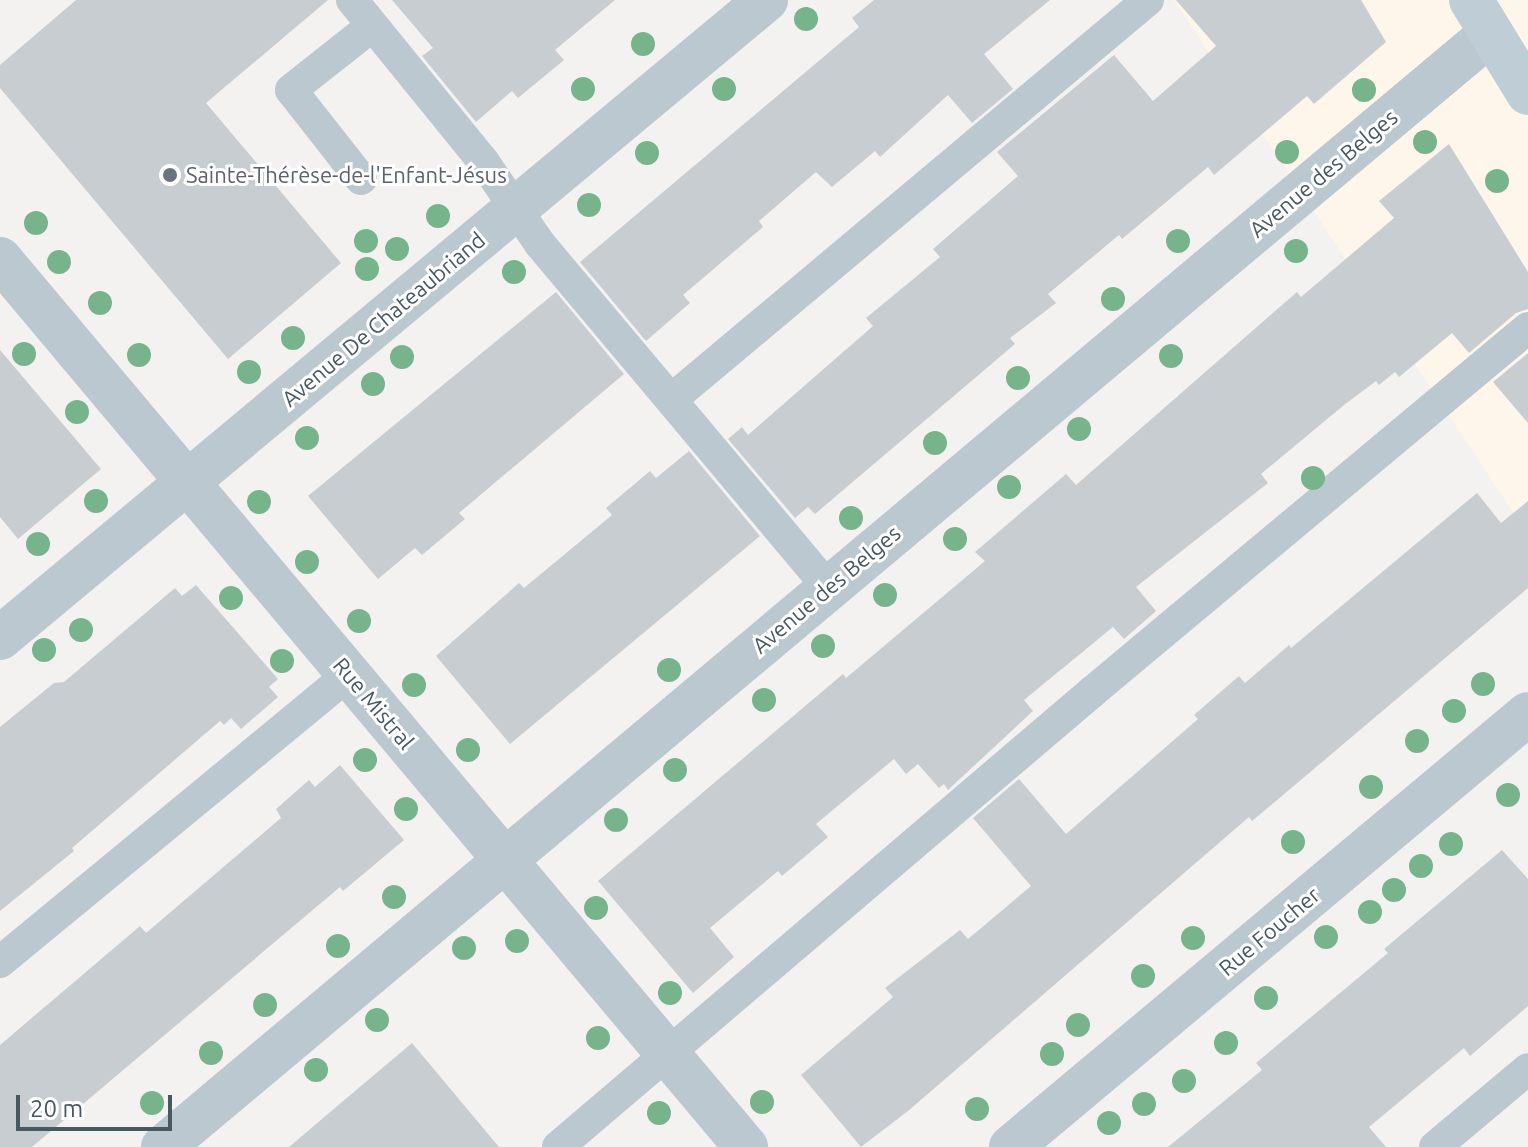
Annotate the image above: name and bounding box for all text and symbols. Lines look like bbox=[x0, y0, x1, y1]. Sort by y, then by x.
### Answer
street label: Avenue des Belges bbox=[1244, 103, 1402, 243]
place label: Sainte-Thérèse-de-l'Enfant-Jésus bbox=[186, 162, 507, 188]
marker: Sainte-Thérèse-de-l'Enfant-Jésus bbox=[161, 166, 179, 184]
street label: Avenue De Chateaubriand bbox=[276, 226, 490, 412]
street label: Avenue des Belges bbox=[747, 519, 905, 659]
street label: Rue Mistral bbox=[328, 652, 420, 754]
street label: Rue Foucher bbox=[1213, 881, 1325, 981]
scale bar bbox=[20, 1079, 176, 1129]
text: 20 m bbox=[30, 1095, 83, 1122]

